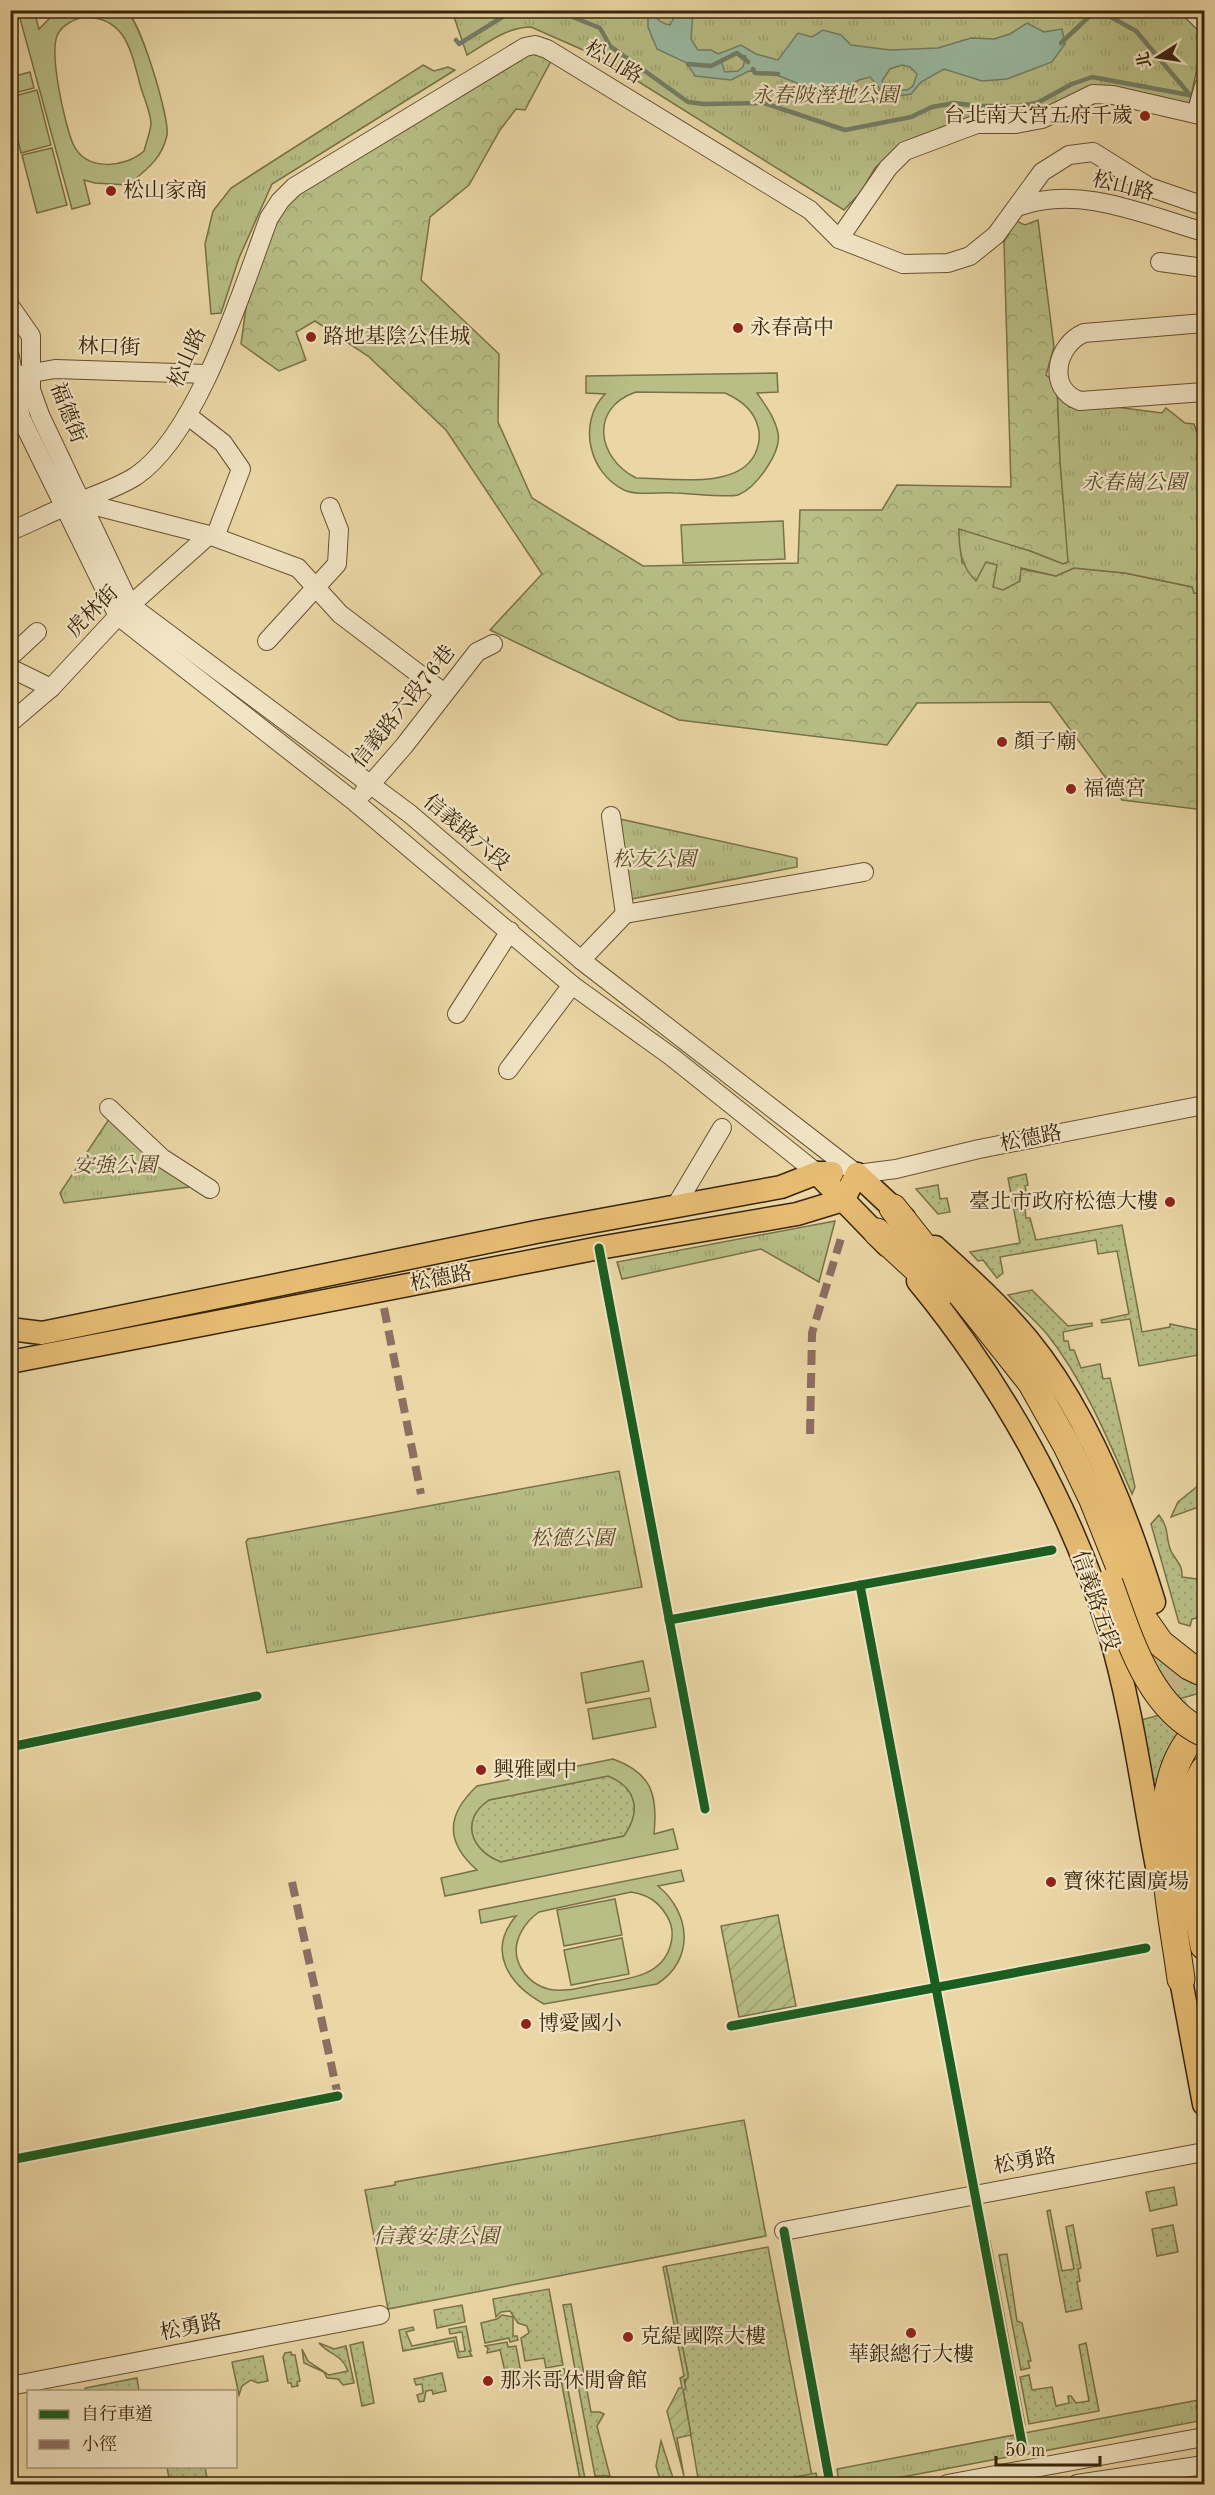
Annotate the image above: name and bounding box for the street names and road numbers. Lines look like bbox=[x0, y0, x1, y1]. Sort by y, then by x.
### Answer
street label: 松山路 bbox=[581, 36, 646, 88]
street label: 松山路 bbox=[1090, 167, 1157, 205]
street label: 松山路 bbox=[164, 324, 210, 391]
street label: 林口街 bbox=[77, 334, 141, 360]
street label: 福德街 bbox=[46, 379, 90, 446]
street label: 虎林街 bbox=[62, 581, 123, 642]
street label: 信義路六段76巷 bbox=[347, 641, 459, 772]
street label: 信義路六段 bbox=[419, 790, 514, 875]
street label: 松德路 bbox=[998, 1121, 1064, 1155]
street label: 松德路 bbox=[408, 1261, 474, 1295]
street label: 信義路五段 bbox=[1068, 1547, 1124, 1654]
street label: 松勇路 bbox=[992, 2144, 1058, 2178]
street label: 松勇路 bbox=[158, 2310, 224, 2344]

